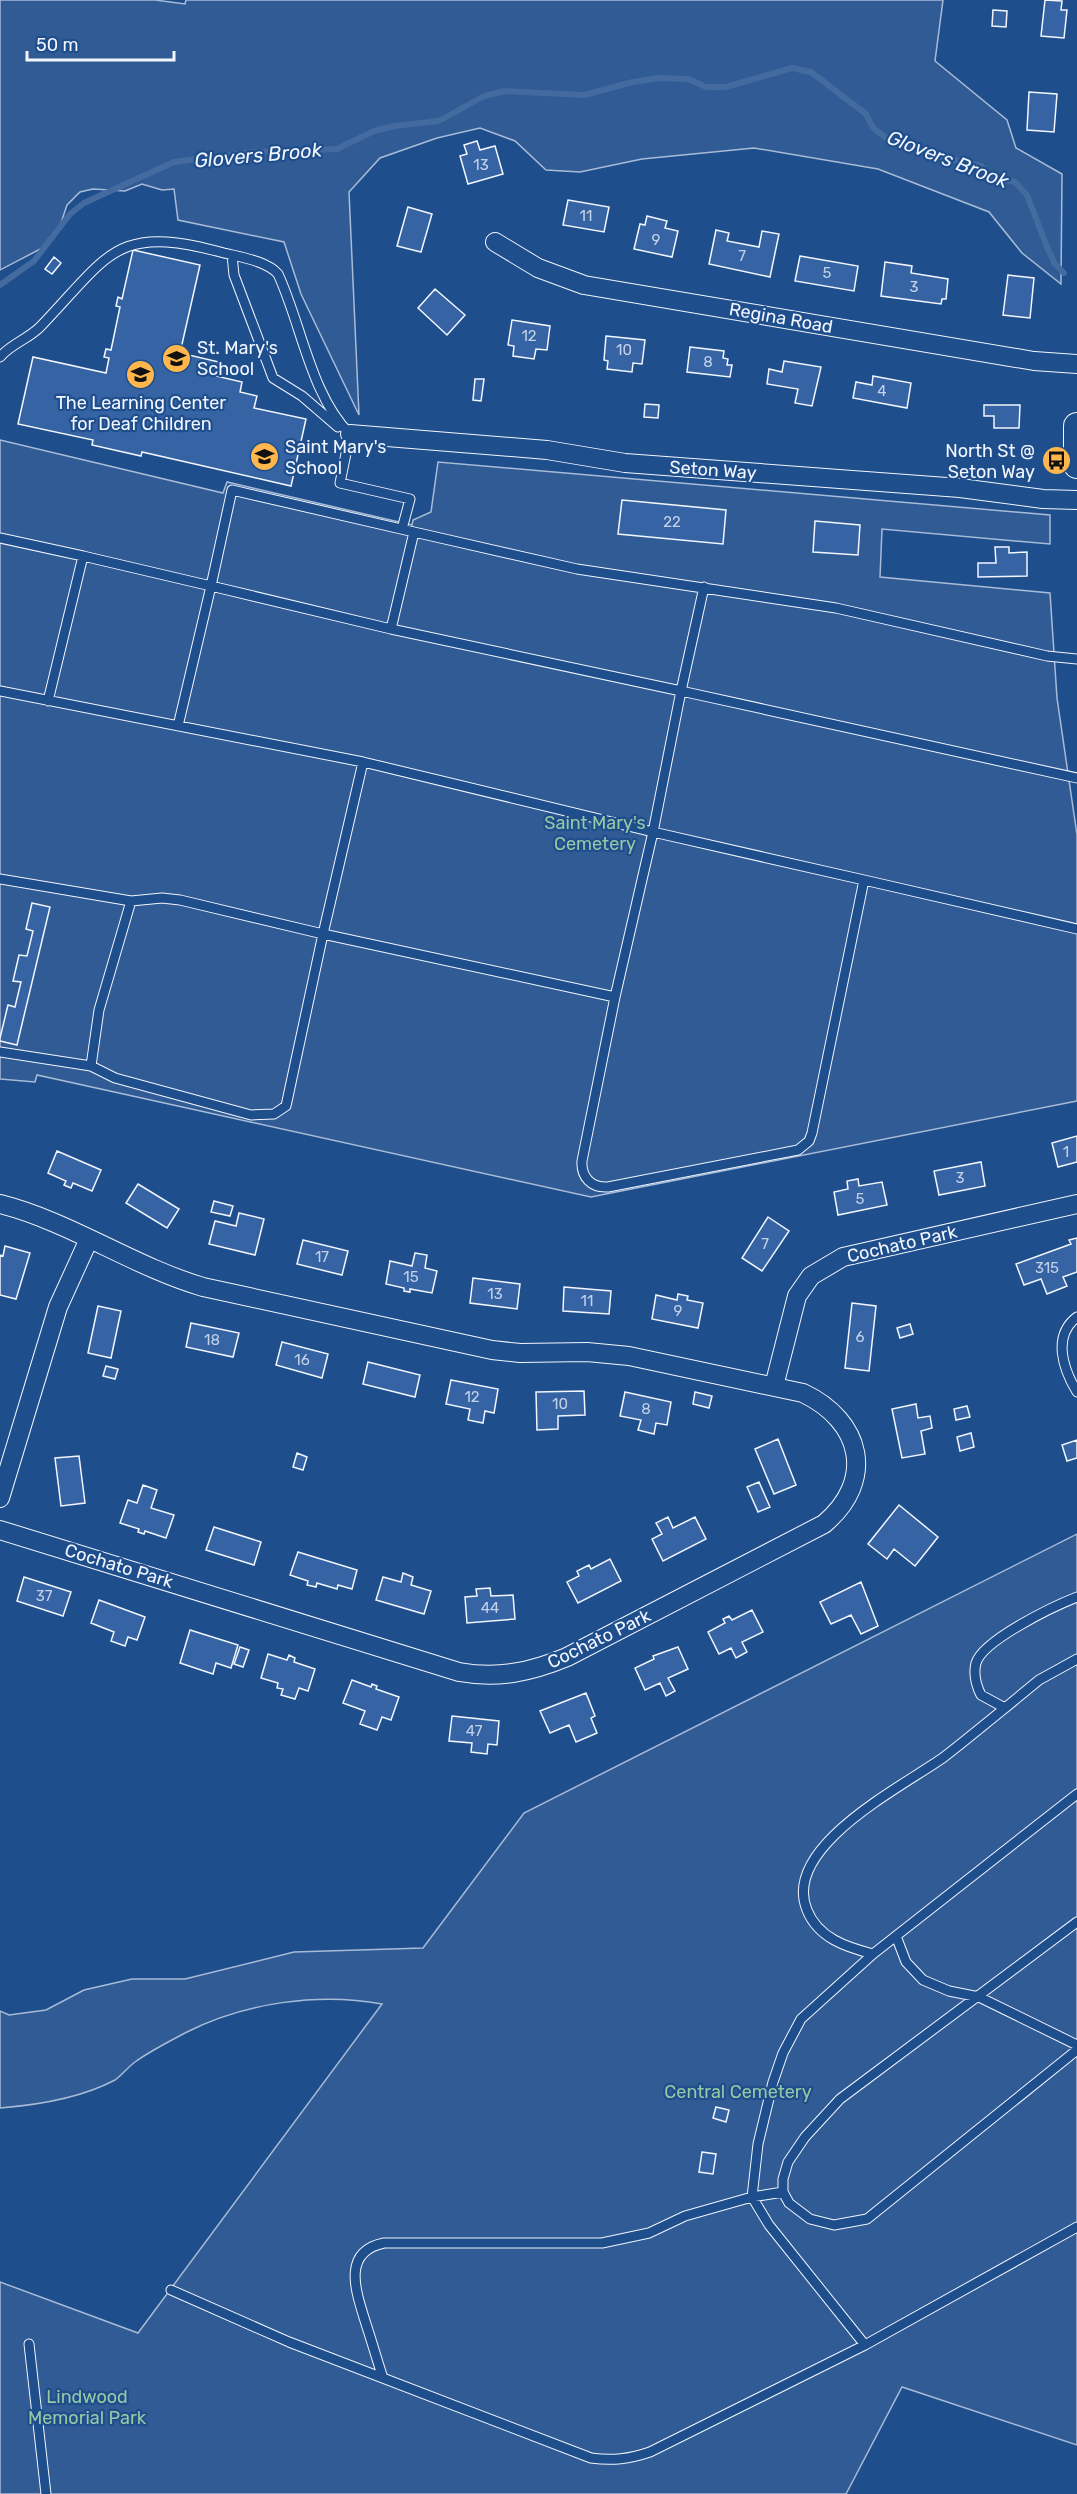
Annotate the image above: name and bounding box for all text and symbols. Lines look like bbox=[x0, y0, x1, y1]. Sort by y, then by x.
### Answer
scale bar bbox=[27, 24, 174, 62]
text: 50 m bbox=[36, 34, 79, 56]
water label: Glovers Brook bbox=[884, 125, 1013, 193]
water label: Glovers Brook bbox=[193, 137, 324, 173]
house number: 13 bbox=[473, 156, 489, 174]
house number: 11 bbox=[580, 207, 592, 225]
house number: 9 bbox=[652, 231, 661, 249]
house number: 7 bbox=[738, 247, 746, 265]
house number: 5 bbox=[823, 264, 832, 282]
house number: 3 bbox=[909, 278, 919, 296]
street label: Regina Road bbox=[727, 298, 835, 338]
house number: 12 bbox=[521, 327, 537, 345]
place label: St. Mary's School bbox=[197, 337, 278, 380]
house number: 10 bbox=[616, 341, 632, 359]
school or university icon: St. Mary's School bbox=[160, 342, 192, 374]
house number: 8 bbox=[703, 353, 713, 371]
school or university icon: The Learning Center for Deaf Children bbox=[125, 358, 157, 390]
house number: 4 bbox=[877, 382, 887, 400]
place label: The Learning Center for Deaf Children bbox=[56, 392, 226, 435]
place label: Saint Mary's School bbox=[285, 436, 386, 479]
place label: North St @ Seton Way bbox=[945, 440, 1035, 483]
school or university icon: Saint Mary's School bbox=[248, 441, 280, 473]
bus stop icon: North St @ Seton Way bbox=[1040, 445, 1072, 477]
street label: Seton Way bbox=[669, 456, 757, 484]
house number: 22 bbox=[663, 513, 681, 531]
park label: Saint Mary's Cemetery bbox=[544, 812, 646, 855]
house number: 1 bbox=[1063, 1143, 1069, 1161]
house number: 3 bbox=[955, 1169, 965, 1187]
house number: 5 bbox=[856, 1190, 865, 1208]
street label: Cochato Park bbox=[845, 1220, 960, 1267]
house number: 7 bbox=[761, 1235, 769, 1253]
house number: 17 bbox=[315, 1248, 329, 1266]
house number: 315 bbox=[1035, 1259, 1059, 1277]
house number: 15 bbox=[403, 1268, 419, 1286]
house number: 13 bbox=[487, 1285, 503, 1303]
house number: 11 bbox=[581, 1292, 593, 1310]
house number: 9 bbox=[674, 1302, 683, 1320]
house number: 6 bbox=[855, 1328, 865, 1346]
house number: 18 bbox=[204, 1331, 220, 1349]
house number: 16 bbox=[294, 1351, 310, 1369]
house number: 12 bbox=[464, 1388, 480, 1406]
house number: 10 bbox=[552, 1395, 568, 1413]
house number: 8 bbox=[641, 1400, 651, 1418]
street label: Cochato Park bbox=[62, 1539, 177, 1593]
house number: 37 bbox=[36, 1587, 53, 1605]
house number: 44 bbox=[481, 1599, 499, 1617]
street label: Cochato Park bbox=[544, 1604, 655, 1674]
house number: 47 bbox=[466, 1722, 483, 1740]
park label: Central Cemetery bbox=[664, 2081, 812, 2103]
park label: Lindwood Memorial Park bbox=[28, 2386, 147, 2429]

